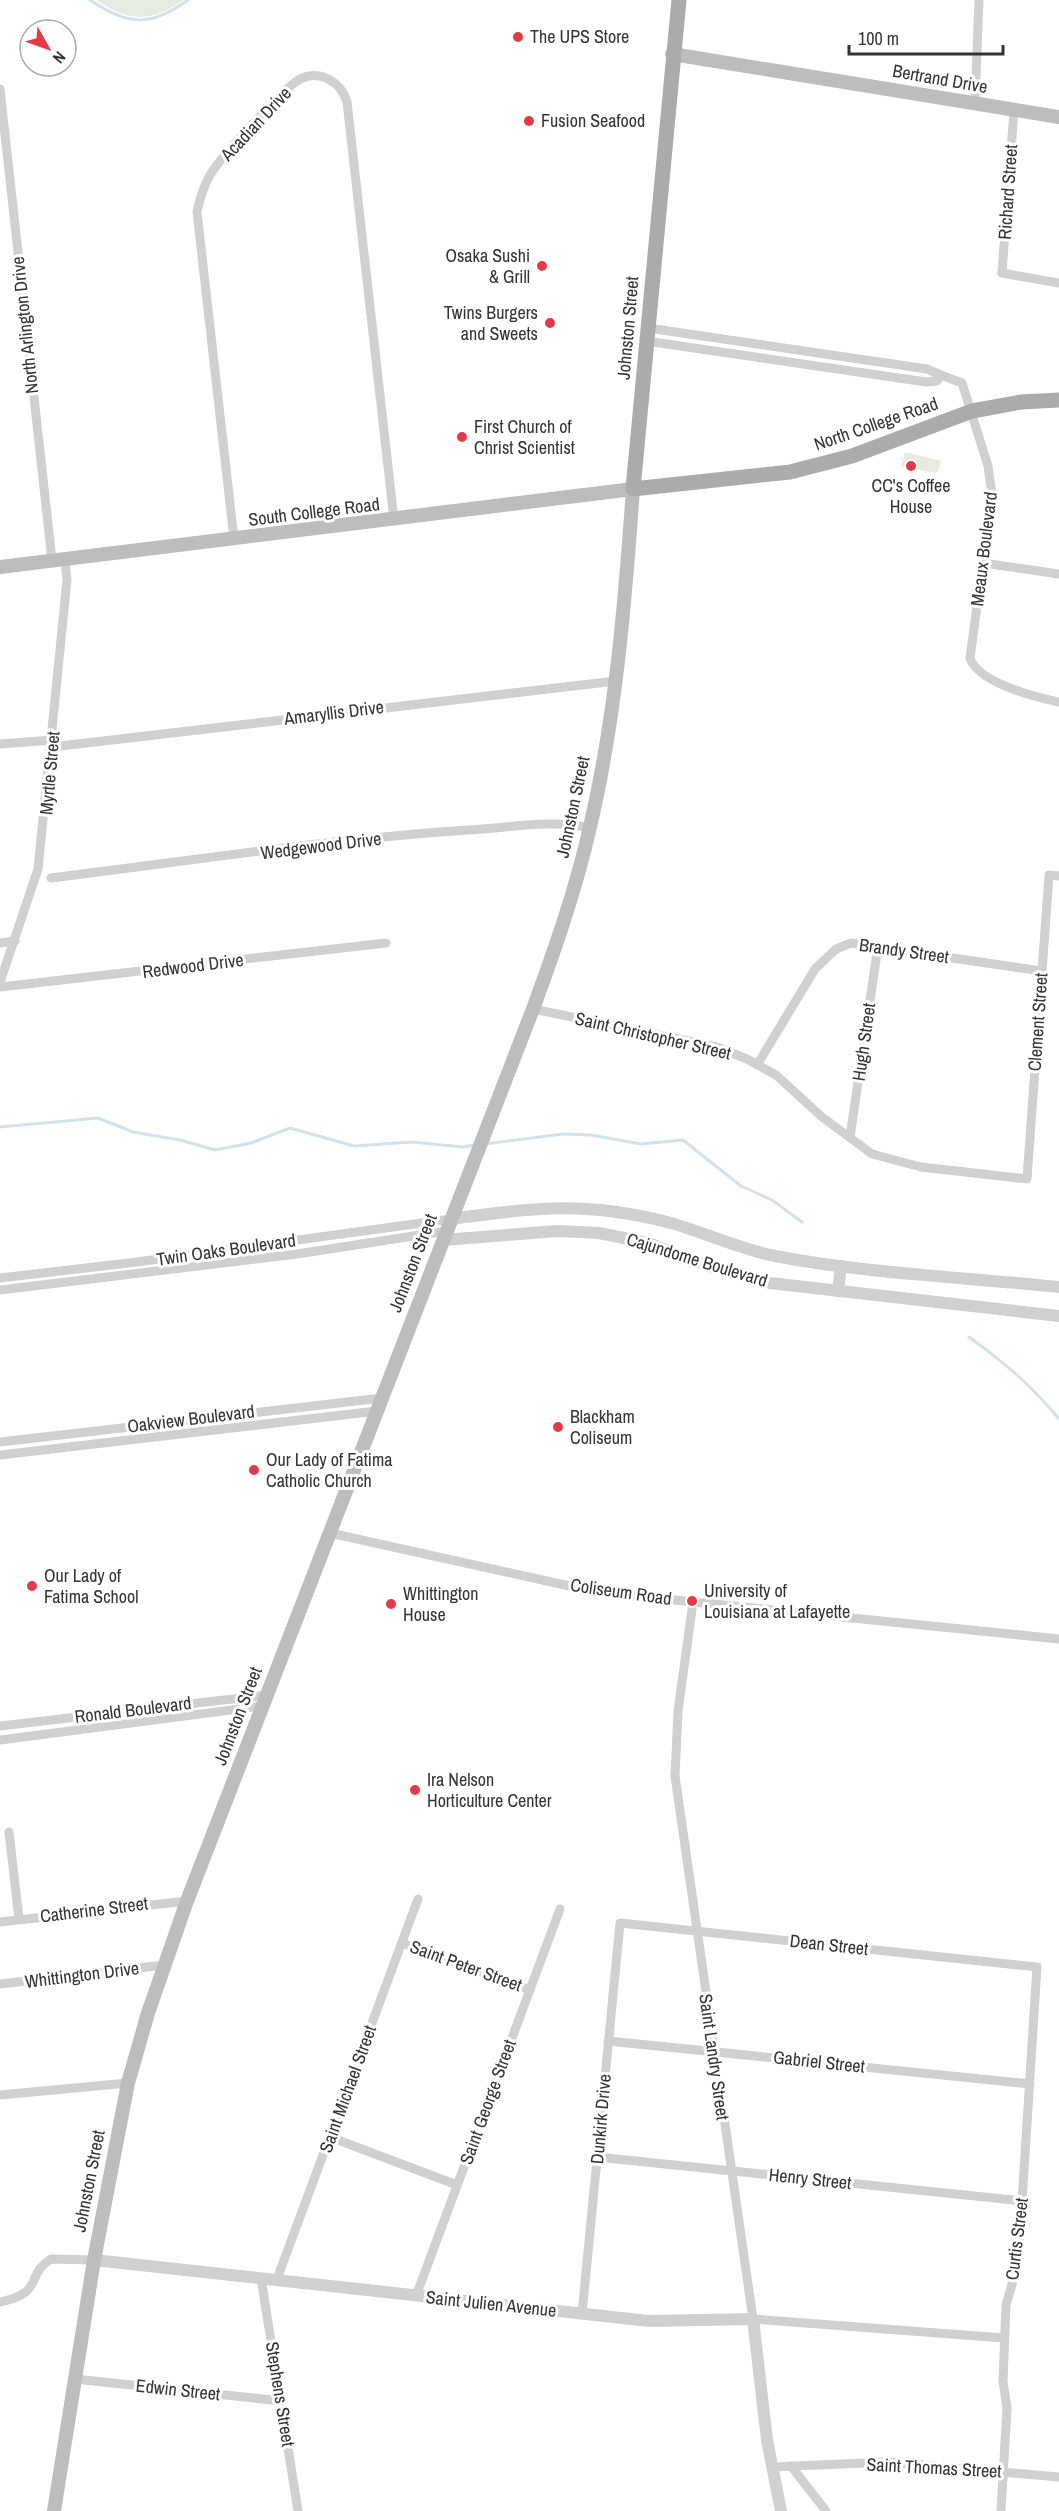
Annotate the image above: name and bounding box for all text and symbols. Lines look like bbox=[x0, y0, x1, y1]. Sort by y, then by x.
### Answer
north arrow bbox=[18, 18, 78, 78]
scale bar bbox=[849, 18, 1004, 56]
place label: The UPS Store bbox=[530, 24, 629, 49]
text: 100 m bbox=[858, 26, 899, 51]
marker: The UPS Store bbox=[511, 30, 525, 44]
text: N bbox=[48, 47, 71, 68]
street label: Bertrand Drive bbox=[891, 58, 990, 99]
street label: Acadian Drive bbox=[214, 81, 297, 167]
place label: Fusion Seafood bbox=[541, 108, 645, 133]
marker: Fusion Seafood bbox=[522, 114, 536, 128]
street label: Richard Street bbox=[992, 144, 1023, 240]
place label: Osaka Sushi & Grill bbox=[445, 243, 530, 289]
street label: North Arlington Drive bbox=[5, 255, 44, 395]
marker: Osaka Sushi & Grill bbox=[535, 259, 549, 273]
street label: Johnston Street bbox=[611, 275, 644, 381]
place label: Twins Burgers and Sweets bbox=[444, 300, 538, 346]
marker: Twins Burgers and Sweets bbox=[543, 316, 557, 330]
street label: North College Road bbox=[810, 391, 941, 456]
place label: First Church of Christ Scientist bbox=[474, 414, 575, 460]
marker: First Church of Christ Scientist bbox=[455, 430, 469, 444]
marker: CC's Coffee House bbox=[904, 459, 918, 473]
place label: CC's Coffee House bbox=[872, 473, 950, 519]
street label: Meaux Boulevard bbox=[964, 490, 1003, 607]
street label: South College Road bbox=[247, 491, 381, 532]
street label: Amaryllis Drive bbox=[282, 694, 385, 731]
street label: Myrtle Street bbox=[33, 730, 66, 816]
street label: Johnston Street bbox=[550, 754, 595, 860]
street label: Wedgewood Drive bbox=[259, 826, 383, 865]
street label: Brandy Street bbox=[858, 932, 951, 969]
street label: Redwood Drive bbox=[141, 947, 245, 984]
street label: Clement Street bbox=[1022, 972, 1053, 1072]
street label: Hugh Street bbox=[846, 1001, 881, 1083]
street label: Saint Christopher Street bbox=[573, 1005, 733, 1066]
street label: Johnston Street bbox=[382, 1210, 443, 1316]
street label: Cajundome Boulevard bbox=[624, 1226, 771, 1293]
street label: Twin Oaks Boulevard bbox=[155, 1227, 297, 1272]
street label: Oakview Boulevard bbox=[126, 1398, 256, 1439]
place label: Blackham Coliseum bbox=[570, 1404, 635, 1450]
marker: Blackham Coliseum bbox=[551, 1420, 565, 1434]
place label: Our Lady of Fatima Catholic Church bbox=[266, 1447, 392, 1493]
marker: Our Lady of Fatima Catholic Church bbox=[247, 1463, 261, 1477]
place label: Our Lady of Fatima School bbox=[44, 1563, 138, 1609]
street label: Coliseum Road bbox=[569, 1572, 673, 1611]
place label: University of Louisiana at Lafayette bbox=[704, 1578, 850, 1624]
marker: Our Lady of Fatima School bbox=[25, 1579, 39, 1593]
place label: Whittington House bbox=[403, 1581, 479, 1627]
marker: University of Louisiana at Lafayette bbox=[685, 1594, 699, 1608]
marker: Whittington House bbox=[384, 1597, 398, 1611]
street label: Johnston Street bbox=[207, 1663, 268, 1769]
street label: Ronald Boulevard bbox=[73, 1690, 193, 1729]
place label: Ira Nelson Horticulture Center bbox=[427, 1767, 552, 1813]
marker: Ira Nelson Horticulture Center bbox=[408, 1783, 422, 1797]
street label: Catherine Street bbox=[39, 1890, 149, 1929]
street label: Dean Street bbox=[789, 1928, 870, 1961]
street label: Saint Peter Street bbox=[407, 1934, 526, 1997]
street label: Whittington Drive bbox=[23, 1955, 140, 1994]
street label: Saint Landry Street bbox=[693, 1992, 736, 2122]
street label: Saint Michael Street bbox=[313, 2022, 382, 2156]
street label: Saint George Street bbox=[453, 2036, 522, 2168]
street label: Gabriel Street bbox=[772, 2044, 866, 2079]
street label: Dunkirk Drive bbox=[584, 2073, 617, 2165]
street label: Johnston Street bbox=[66, 2128, 111, 2234]
street label: Henry Street bbox=[768, 2162, 853, 2195]
street label: Curtis Street bbox=[999, 2196, 1034, 2282]
street label: Saint Julien Avenue bbox=[425, 2284, 558, 2323]
street label: Stephens Street bbox=[260, 2340, 301, 2448]
street label: Edwin Street bbox=[135, 2373, 221, 2406]
street label: Saint Thomas Street bbox=[866, 2451, 1002, 2484]

